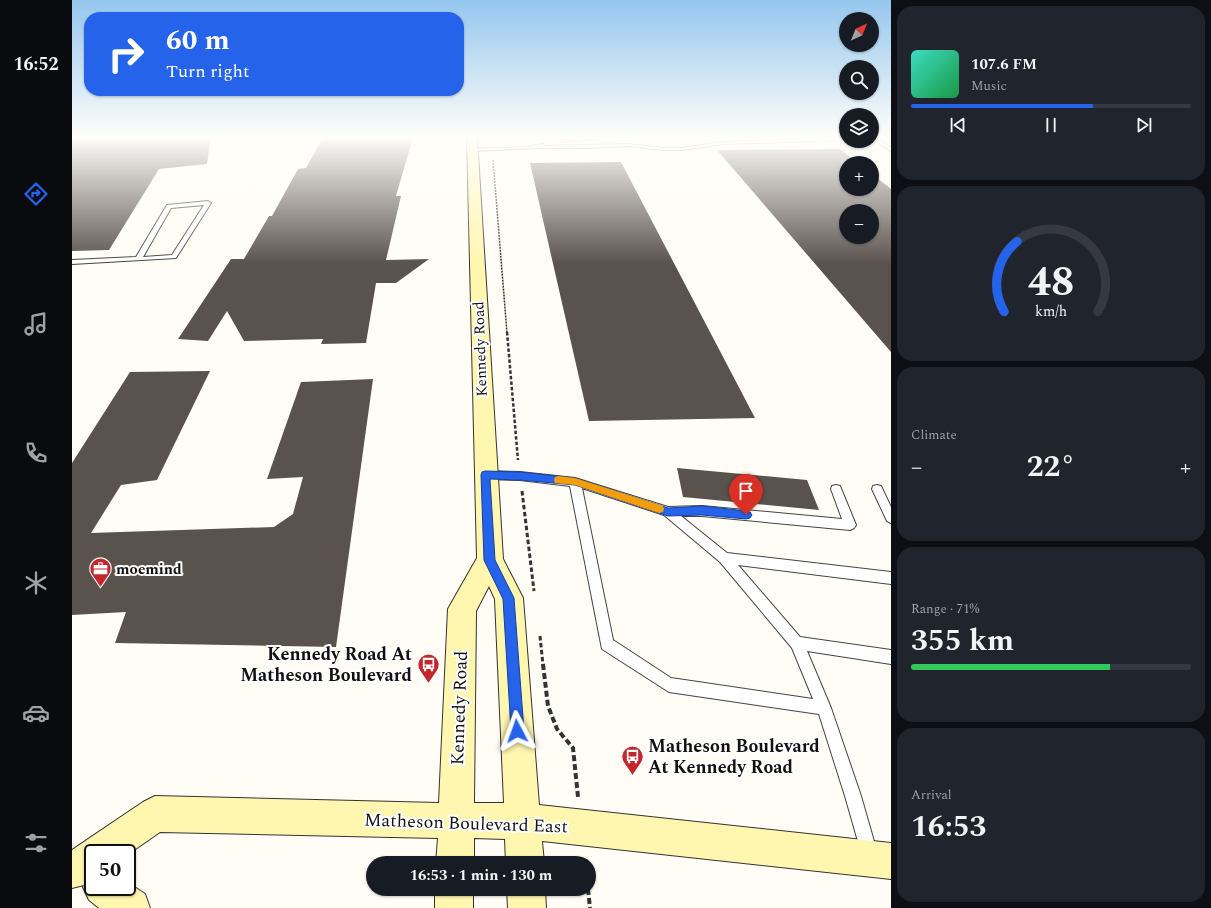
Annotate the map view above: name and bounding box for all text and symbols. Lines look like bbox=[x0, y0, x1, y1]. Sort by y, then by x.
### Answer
north arrow bbox=[839, 12, 879, 52]
map controls bbox=[839, 12, 879, 244]
text: 60 m bbox=[166, 19, 230, 62]
icon: right bbox=[100, 28, 152, 80]
text: 16:52 bbox=[13, 51, 59, 78]
text: 107.6 FM bbox=[971, 53, 1037, 76]
text: Turn right bbox=[166, 58, 249, 85]
button: search bbox=[839, 60, 879, 100]
text: Music bbox=[971, 76, 1007, 96]
button: layers bbox=[839, 108, 879, 148]
icon: previous bbox=[947, 114, 969, 136]
icon: pause bbox=[1040, 114, 1062, 136]
icon: next bbox=[1133, 114, 1155, 136]
button: + bbox=[839, 156, 879, 196]
icon: directions bbox=[22, 180, 50, 208]
button: − bbox=[839, 204, 879, 244]
text: 48 bbox=[1028, 250, 1074, 313]
text: km/h bbox=[1035, 300, 1067, 322]
street label: Kennedy Road bbox=[467, 301, 494, 397]
icon: music bbox=[22, 310, 50, 338]
text: Climate bbox=[911, 425, 957, 445]
icon: phone bbox=[22, 439, 50, 467]
text: 22° bbox=[1027, 444, 1075, 490]
text: − bbox=[911, 451, 922, 484]
text: + bbox=[1180, 451, 1191, 484]
pin bbox=[729, 474, 763, 515]
icon: arrive bbox=[735, 480, 757, 502]
office icon: moemind bbox=[88, 556, 114, 589]
place label: moemind bbox=[116, 558, 182, 581]
icon: climate bbox=[22, 569, 50, 597]
text: Range · 71% bbox=[911, 599, 979, 619]
text: 355 km bbox=[911, 618, 1014, 664]
place label: Kennedy Road At Matheson Boulevard bbox=[240, 641, 412, 689]
street label: Kennedy Road bbox=[444, 650, 475, 766]
bus stop icon: Kennedy Road At Matheson Boulevard bbox=[415, 651, 441, 684]
icon: car bbox=[22, 699, 50, 727]
position arrow bbox=[496, 710, 538, 752]
place label: Matheson Boulevard At Kennedy Road bbox=[648, 733, 820, 781]
bus stop icon: Matheson Boulevard At Kennedy Road bbox=[620, 743, 646, 776]
text: Arrival bbox=[911, 785, 952, 805]
text: 16:53 bbox=[911, 804, 986, 850]
street label: Matheson Boulevard East bbox=[364, 806, 568, 841]
icon: filters bbox=[22, 829, 50, 857]
speed limit sign: 50 bbox=[84, 844, 136, 896]
text: 16:53 · 1 min · 130 m bbox=[410, 864, 552, 887]

